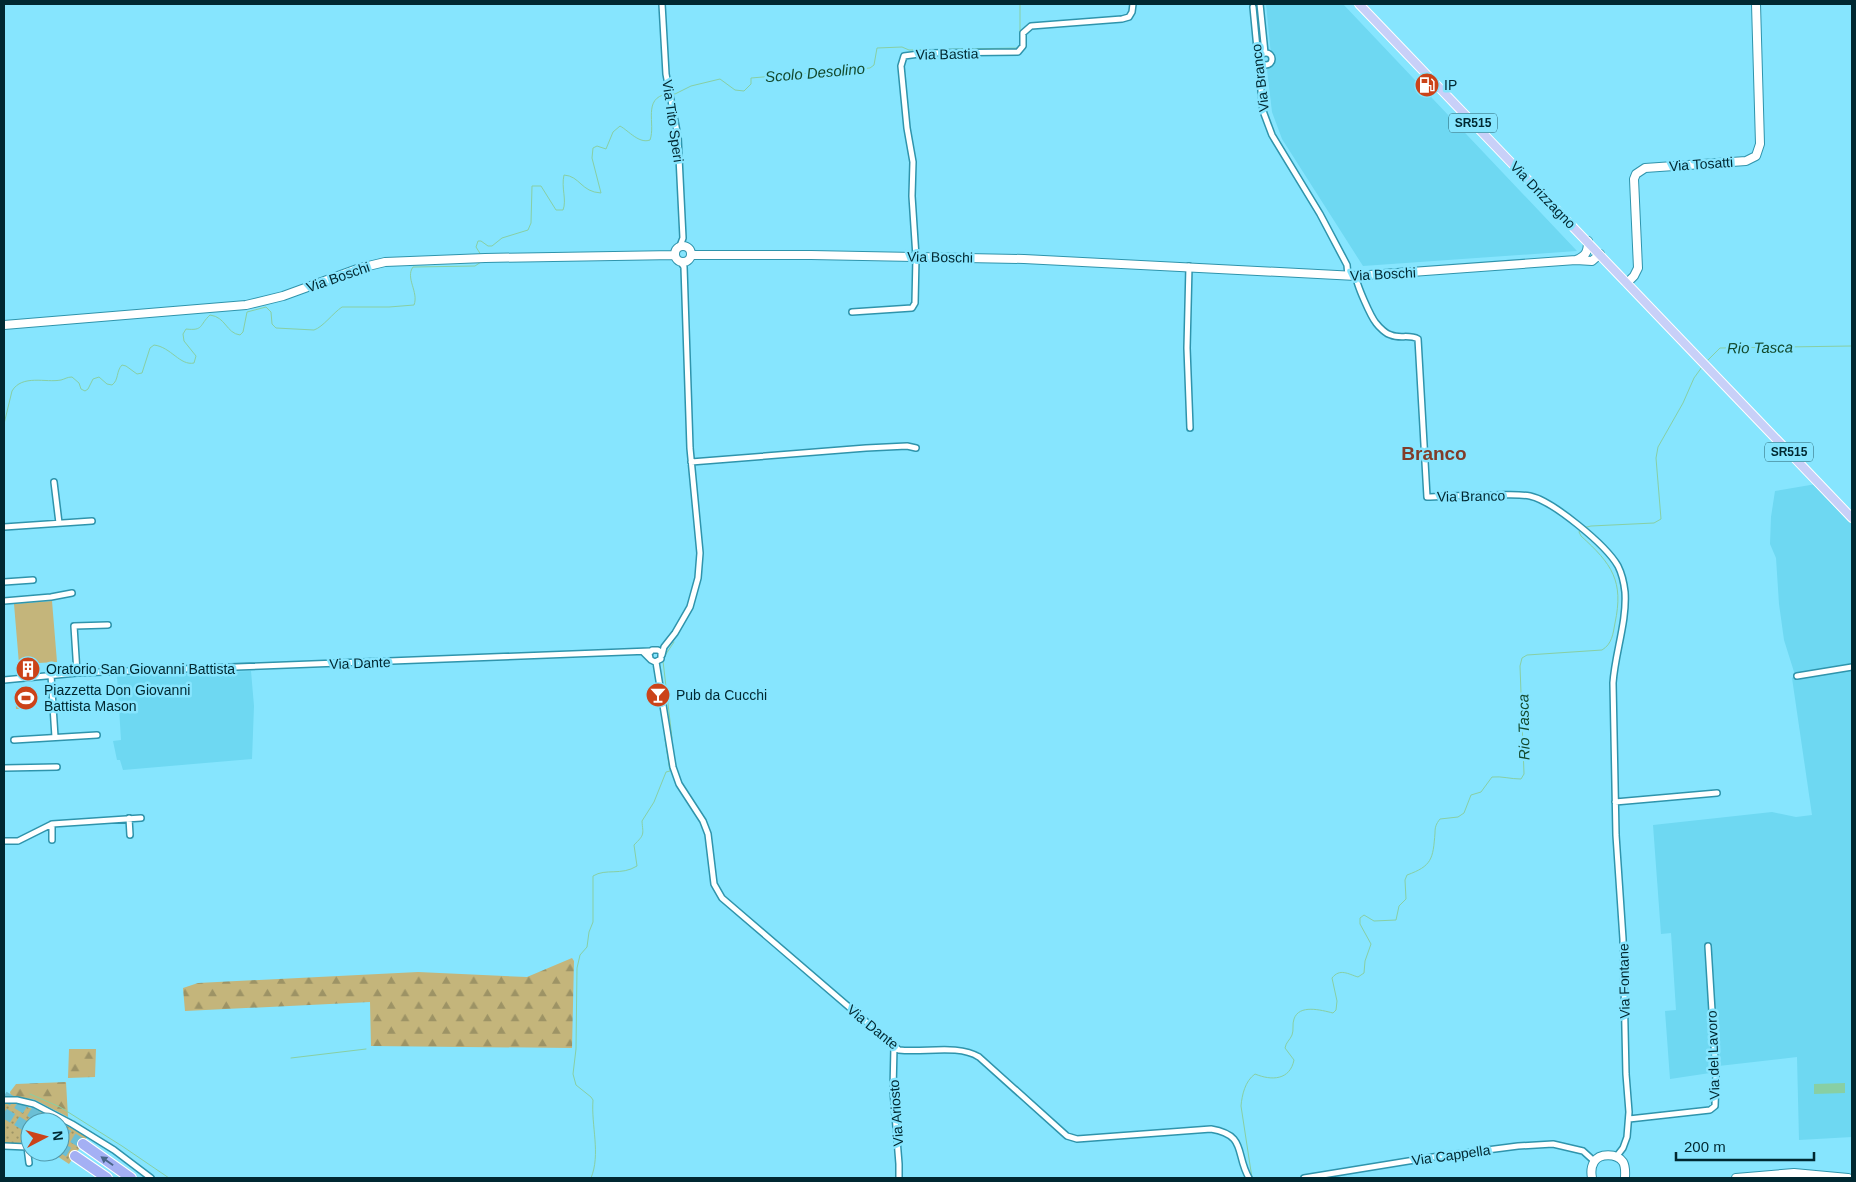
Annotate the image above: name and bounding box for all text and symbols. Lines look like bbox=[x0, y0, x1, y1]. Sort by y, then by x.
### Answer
street label: Via Branco bbox=[1248, 43, 1272, 113]
street label: Via Bastia bbox=[915, 45, 979, 63]
water label: Scolo Desolino bbox=[764, 60, 866, 85]
fuel station icon: IP bbox=[1414, 72, 1440, 98]
place label: IP bbox=[1444, 77, 1457, 93]
street label: Via Tito Speri bbox=[659, 79, 687, 163]
road number: SR515 bbox=[1449, 114, 1497, 132]
street label: Via Tosatti bbox=[1668, 154, 1734, 174]
street label: Via Drizzagno bbox=[1507, 158, 1579, 232]
street label: Via Boschi bbox=[907, 248, 973, 266]
street label: Via Boschi bbox=[304, 259, 372, 295]
street label: Via Boschi bbox=[1350, 264, 1416, 284]
water label: Rio Tasca bbox=[1727, 338, 1793, 357]
road number: SR515 bbox=[1765, 442, 1813, 462]
district label: Branco bbox=[1401, 443, 1467, 464]
street label: Via Branco bbox=[1437, 487, 1505, 505]
street label: Via Dante bbox=[329, 654, 391, 672]
building icon: Oratorio San Giovanni Battista bbox=[15, 656, 41, 682]
place label: Oratorio San Giovanni Battista bbox=[46, 661, 235, 677]
place label: Piazzetta Don Giovanni Battista Mason bbox=[44, 682, 190, 714]
bar icon: Pub da Cucchi bbox=[645, 682, 671, 708]
sports icon: Piazzetta Don Giovanni Battista Mason bbox=[13, 685, 39, 711]
place label: Pub da Cucchi bbox=[676, 687, 767, 703]
water label: Rio Tasca bbox=[1514, 694, 1533, 760]
street label: Via Fontane bbox=[1615, 943, 1633, 1019]
street label: Via Dante bbox=[844, 1002, 902, 1053]
street label: Via del Lavoro bbox=[1703, 1010, 1723, 1100]
street label: Via Ariosto bbox=[886, 1079, 906, 1147]
north arrow bbox=[20, 1112, 70, 1162]
text: N bbox=[49, 1130, 66, 1142]
scale bar bbox=[1676, 1130, 1814, 1162]
text: 200 m bbox=[1684, 1138, 1726, 1155]
street label: Via Cappella bbox=[1411, 1142, 1492, 1168]
one-way arrow bbox=[100, 1156, 114, 1166]

